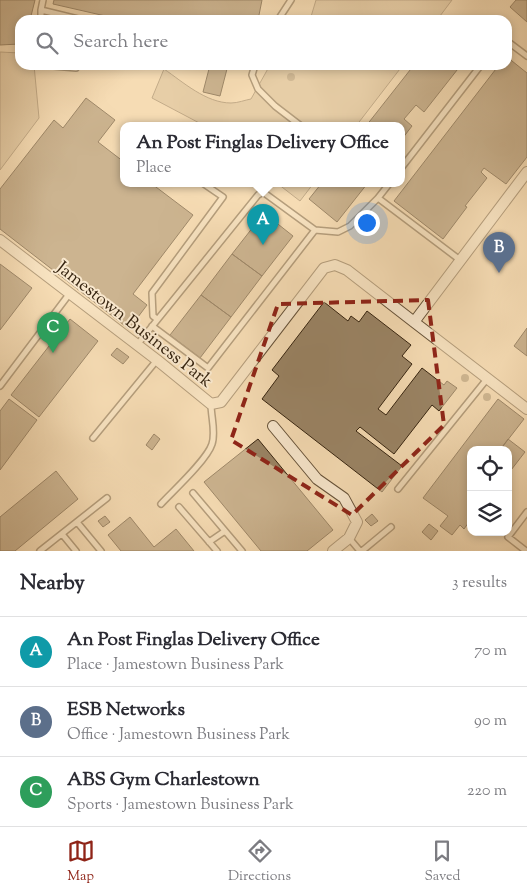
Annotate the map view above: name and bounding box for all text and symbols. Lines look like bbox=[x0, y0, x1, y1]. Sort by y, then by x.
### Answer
search box bbox=[15, 15, 512, 70]
icon: search bbox=[33, 29, 61, 57]
text: Search here bbox=[73, 29, 168, 56]
popup bbox=[120, 122, 405, 187]
text: An Post Finglas Delivery Office bbox=[136, 130, 389, 157]
text: Place bbox=[136, 157, 171, 180]
pin: A bbox=[247, 204, 279, 245]
your location bbox=[354, 210, 380, 236]
pin: B bbox=[483, 232, 515, 273]
street label: Jamestown Business Park bbox=[49, 256, 218, 395]
pin: C bbox=[37, 312, 69, 353]
map controls bbox=[467, 446, 512, 536]
button: locate bbox=[467, 446, 512, 491]
button: layers bbox=[467, 491, 512, 536]
text: Nearby bbox=[20, 569, 85, 599]
text: 3 results bbox=[452, 572, 507, 595]
text: An Post Finglas Delivery Office bbox=[67, 627, 320, 654]
text: A bbox=[30, 640, 43, 663]
text: 70 m bbox=[474, 640, 507, 663]
text: Place · Jamestown Business Park bbox=[67, 654, 284, 677]
text: ESB Networks bbox=[67, 697, 185, 724]
text: B bbox=[31, 710, 41, 733]
text: 90 m bbox=[474, 710, 507, 733]
text: Office · Jamestown Business Park bbox=[67, 724, 290, 747]
text: ABS Gym Charlestown bbox=[67, 767, 260, 794]
text: C bbox=[30, 780, 42, 803]
text: 220 m bbox=[467, 780, 507, 803]
text: Sports · Jamestown Business Park bbox=[67, 794, 294, 817]
tab: Map bbox=[67, 837, 95, 887]
tab: Directions bbox=[228, 837, 291, 887]
tab: Saved bbox=[424, 837, 460, 887]

